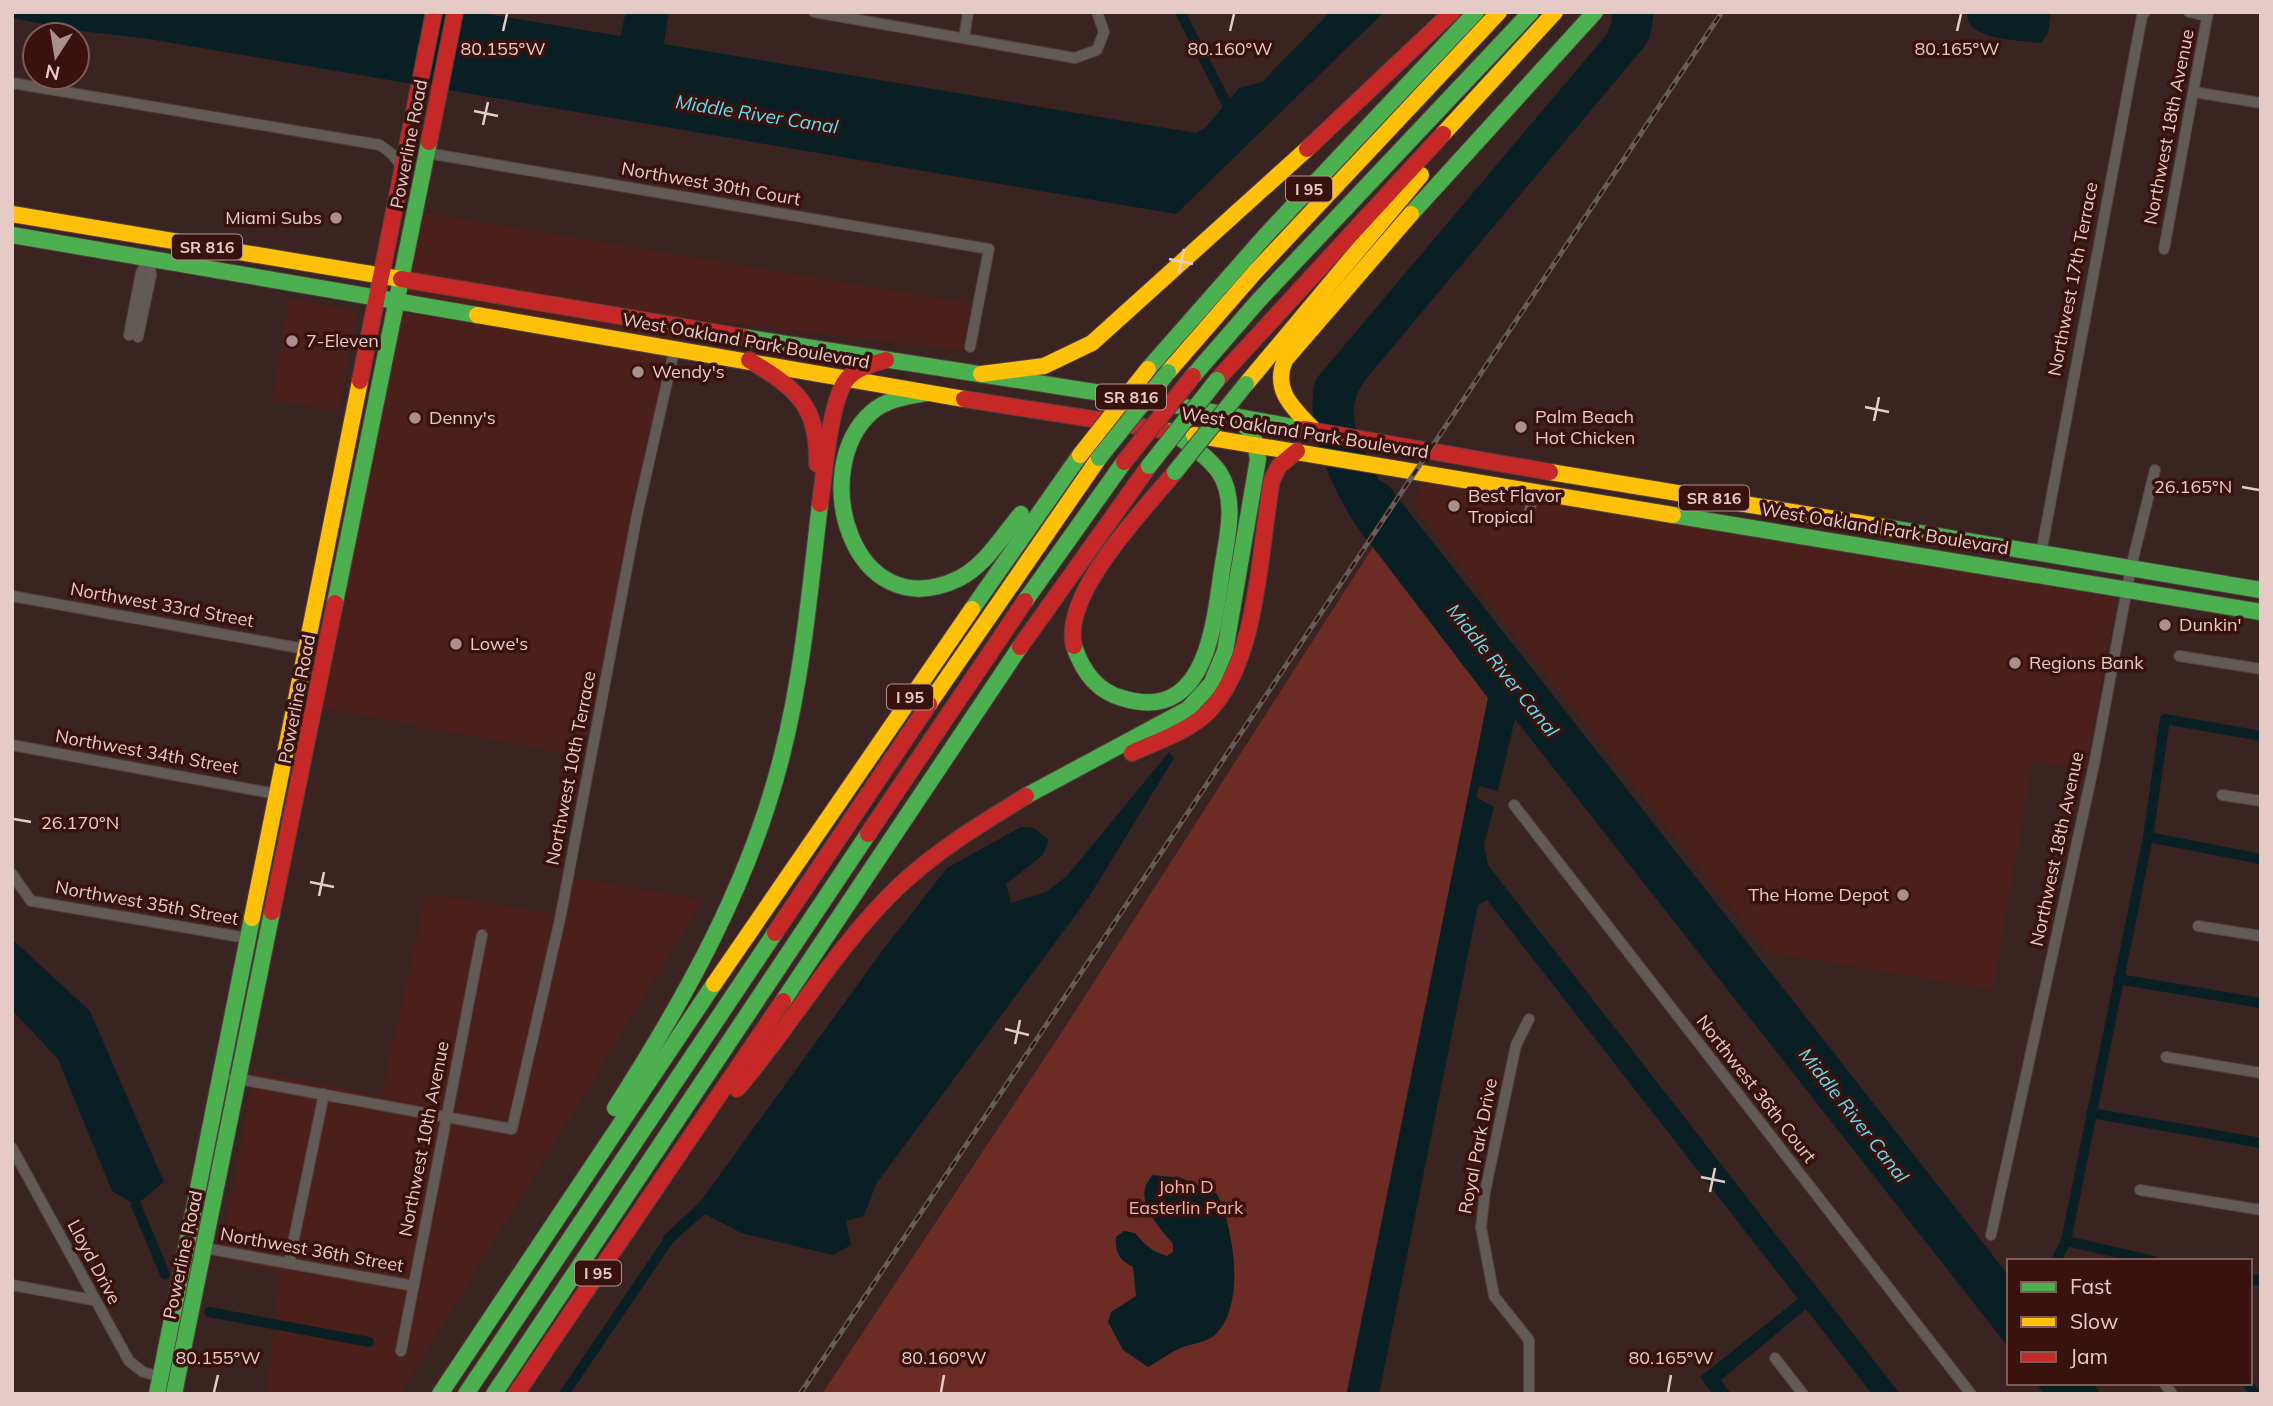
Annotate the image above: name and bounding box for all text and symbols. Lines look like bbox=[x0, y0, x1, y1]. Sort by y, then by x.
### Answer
north arrow bbox=[21, 21, 91, 91]
street label: Northwest 18th Avenue bbox=[2138, 27, 2199, 227]
text: 80.155°W bbox=[460, 37, 546, 60]
text: 80.160°W bbox=[1187, 37, 1273, 60]
text: 80.165°W bbox=[1914, 37, 2000, 60]
text: N bbox=[43, 59, 62, 86]
street label: Powerline Road bbox=[385, 77, 432, 210]
water label: Middle River Canal bbox=[674, 89, 841, 139]
street label: Northwest 30th Court bbox=[620, 156, 802, 211]
road number: I 95 bbox=[1286, 176, 1332, 202]
street label: Northwest 17th Terrace bbox=[2042, 180, 2103, 378]
place label: Miami Subs bbox=[225, 206, 322, 229]
marker: Miami Subs bbox=[328, 210, 344, 226]
road number: SR 816 bbox=[172, 234, 242, 260]
street label: West Oakland Park Boulevard bbox=[621, 307, 871, 374]
place label: 7-Eleven bbox=[306, 329, 379, 352]
marker: 7-Eleven bbox=[284, 333, 300, 349]
place label: Wendy's bbox=[652, 360, 725, 383]
marker: Wendy's bbox=[630, 364, 646, 380]
road number: SR 816 bbox=[1096, 384, 1166, 410]
street label: West Oakland Park Boulevard bbox=[1180, 402, 1431, 463]
place label: Palm Beach Hot Chicken bbox=[1535, 405, 1635, 449]
place label: Denny's bbox=[429, 406, 496, 429]
marker: Denny's bbox=[407, 410, 423, 426]
marker: Palm Beach Hot Chicken bbox=[1513, 419, 1529, 435]
text: 26.165°N bbox=[2154, 475, 2232, 498]
place label: Best Flavor Tropical bbox=[1468, 484, 1562, 528]
road number: SR 816 bbox=[1679, 485, 1749, 510]
marker: Best Flavor Tropical bbox=[1446, 498, 1462, 514]
street label: West Oakland Park Boulevard bbox=[1760, 498, 2011, 559]
street label: Northwest 33rd Street bbox=[69, 577, 256, 632]
water label: Middle River Canal bbox=[1442, 599, 1564, 742]
place label: Dunkin' bbox=[2179, 613, 2241, 636]
marker: Dunkin' bbox=[2157, 617, 2173, 633]
street label: Powerline Road bbox=[273, 632, 320, 765]
place label: Lowe's bbox=[470, 632, 528, 655]
marker: Lowe's bbox=[448, 636, 464, 652]
place label: Regions Bank bbox=[2029, 651, 2144, 674]
marker: Regions Bank bbox=[2007, 655, 2023, 671]
street label: Northwest 10th Terrace bbox=[540, 669, 601, 867]
road number: I 95 bbox=[887, 684, 933, 710]
street label: Northwest 34th Street bbox=[54, 724, 240, 779]
street label: Northwest 18th Avenue bbox=[2025, 749, 2088, 948]
text: 26.170°N bbox=[41, 811, 119, 834]
street label: Northwest 35th Street bbox=[54, 875, 240, 930]
place label: The Home Depot bbox=[1748, 883, 1889, 906]
marker: The Home Depot bbox=[1895, 887, 1911, 903]
street label: Northwest 36th Court bbox=[1691, 1010, 1821, 1167]
street label: Northwest 10th Avenue bbox=[393, 1039, 454, 1239]
water label: Middle River Canal bbox=[1794, 1043, 1914, 1188]
street label: Royal Park Drive bbox=[1453, 1076, 1502, 1216]
park label: John D Easterlin Park bbox=[1129, 1175, 1244, 1219]
street label: Powerline Road bbox=[158, 1188, 207, 1321]
street label: Lloyd Drive bbox=[63, 1215, 126, 1308]
street label: Northwest 36th Street bbox=[219, 1222, 405, 1277]
legend bbox=[2007, 1259, 2252, 1385]
road number: I 95 bbox=[575, 1260, 621, 1286]
text: Fast bbox=[2070, 1273, 2112, 1299]
text: Slow bbox=[2070, 1308, 2118, 1334]
text: Jam bbox=[2070, 1343, 2108, 1369]
text: 80.155°W bbox=[175, 1346, 261, 1369]
text: 80.160°W bbox=[901, 1346, 987, 1369]
text: 80.165°W bbox=[1628, 1346, 1714, 1369]

